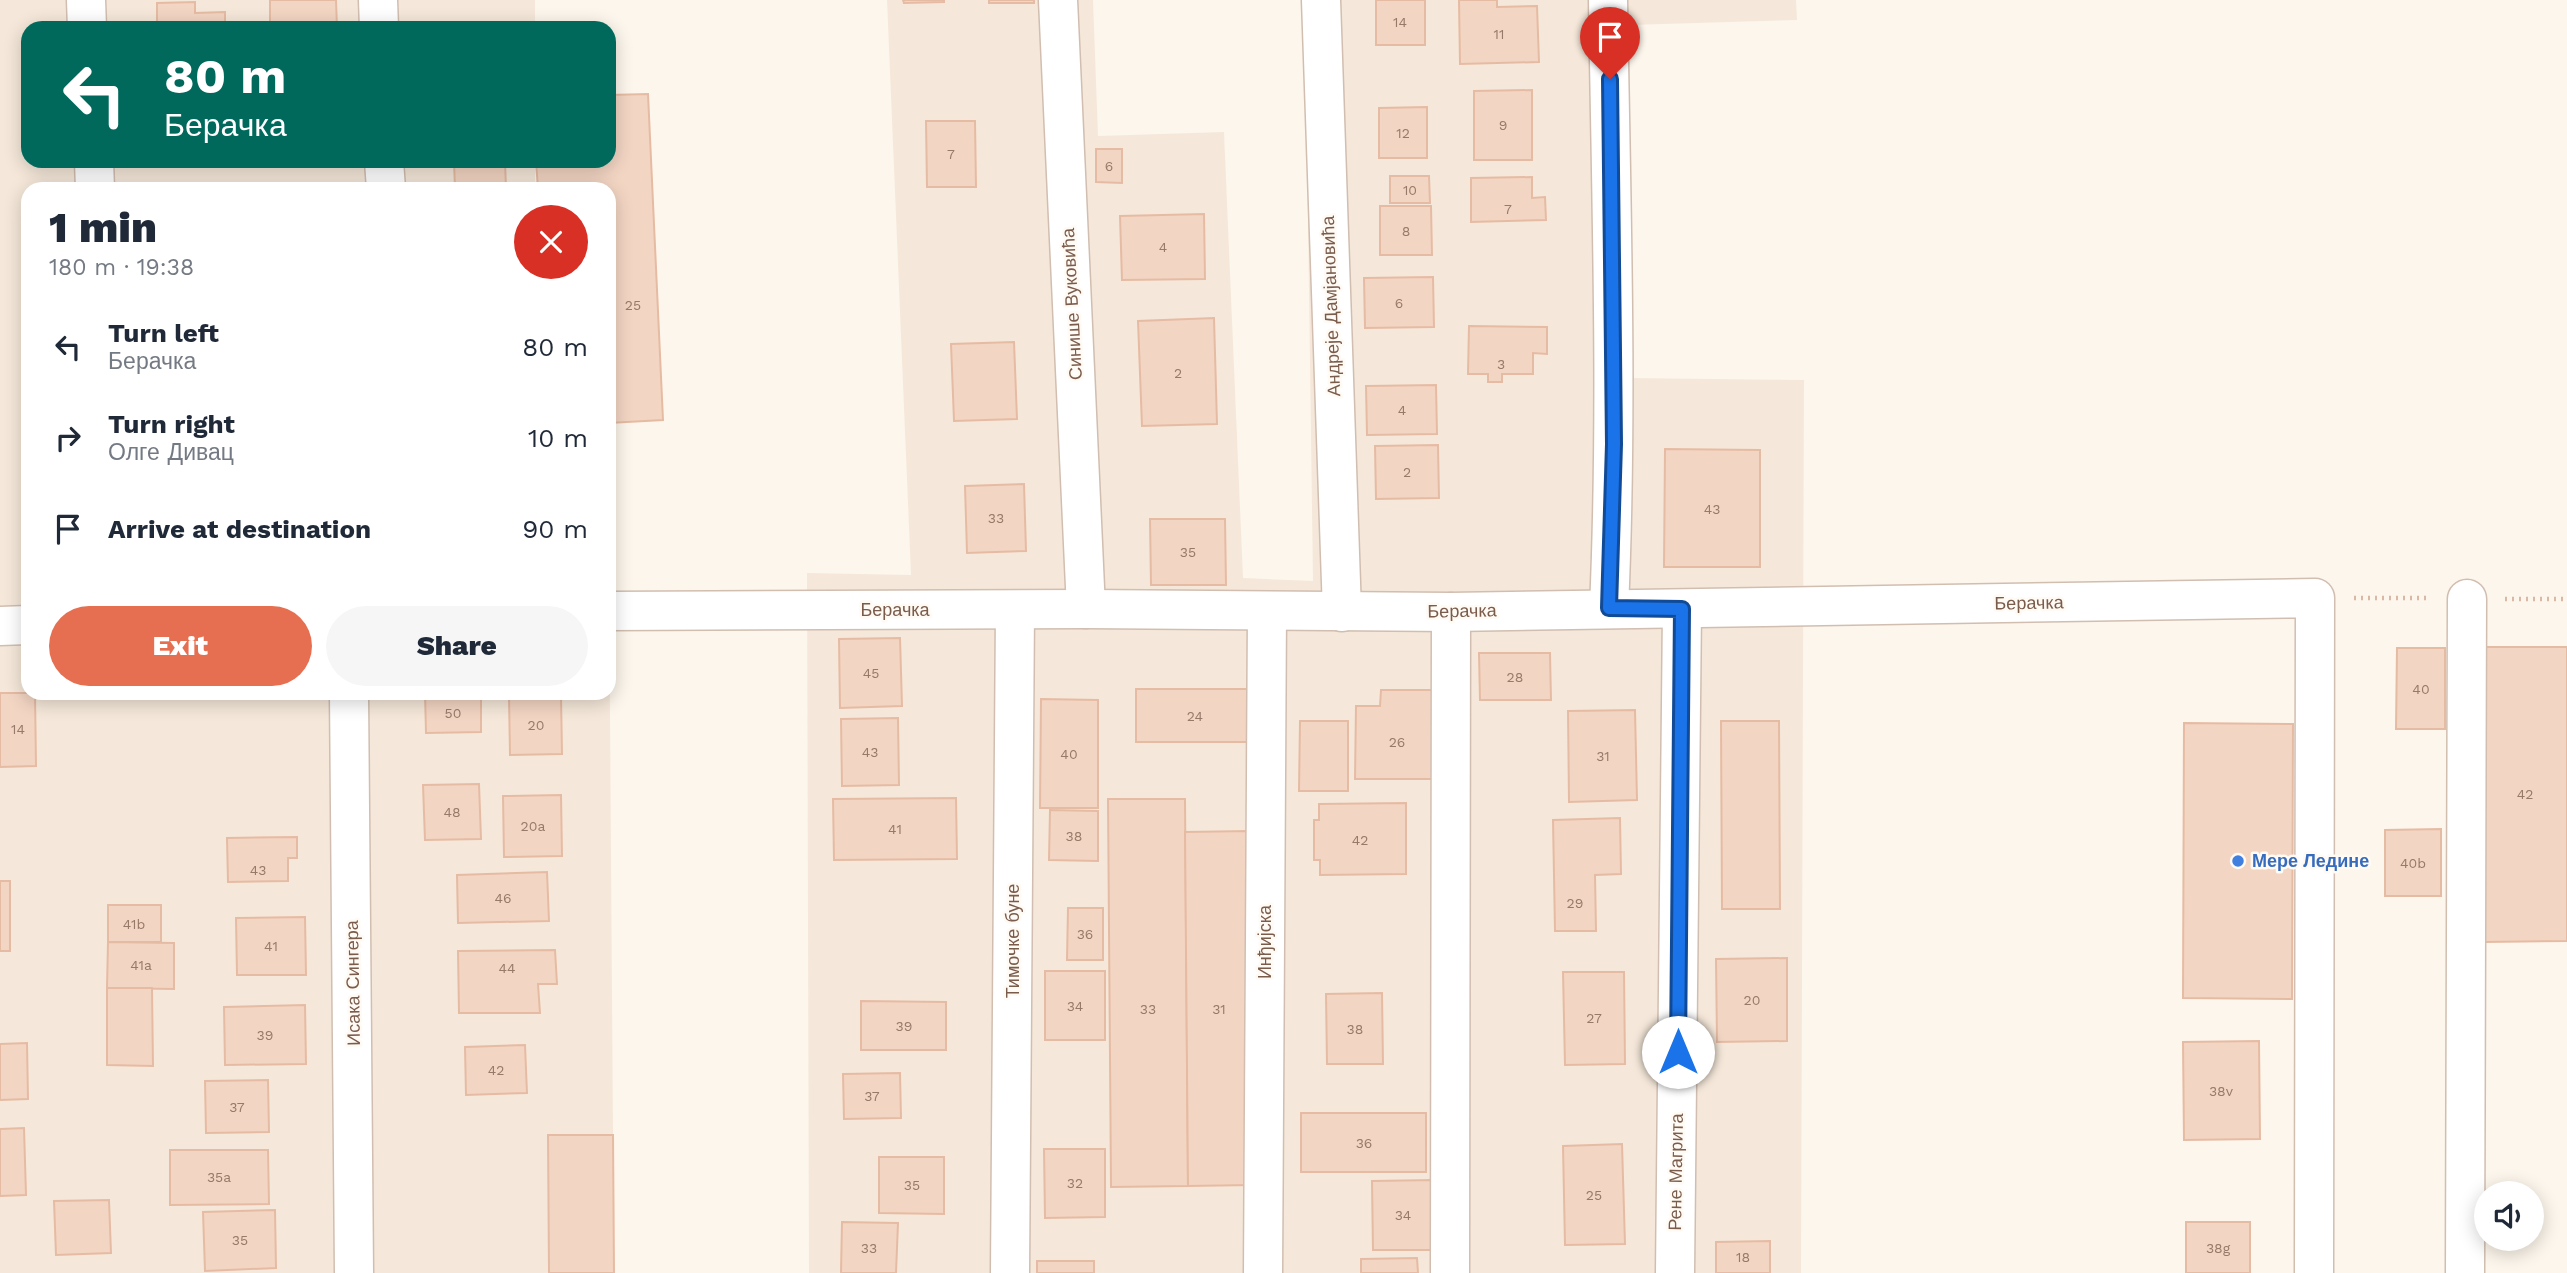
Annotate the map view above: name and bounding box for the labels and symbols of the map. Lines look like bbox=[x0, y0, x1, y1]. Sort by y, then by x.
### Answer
pin bbox=[1580, 7, 1640, 79]
house number: 14 bbox=[1393, 14, 1407, 30]
house number: 11 bbox=[1494, 26, 1504, 42]
house number: 9 bbox=[1499, 117, 1507, 133]
house number: 12 bbox=[1396, 125, 1410, 141]
house number: 7 bbox=[947, 146, 955, 162]
house number: 6 bbox=[1105, 158, 1113, 174]
house number: 10 bbox=[1403, 182, 1417, 198]
house number: 7 bbox=[1504, 201, 1512, 217]
street label: Андреје Дамјановића bbox=[1317, 214, 1344, 397]
house number: 8 bbox=[1402, 223, 1410, 239]
street label: Синише Вуковића bbox=[1057, 227, 1086, 381]
house number: 4 bbox=[1159, 239, 1167, 255]
house number: 6 bbox=[1395, 295, 1403, 311]
house number: 25 bbox=[625, 297, 641, 313]
house number: 3 bbox=[1497, 356, 1505, 372]
house number: 2 bbox=[1174, 365, 1182, 381]
house number: 4 bbox=[1398, 402, 1406, 418]
house number: 2 bbox=[1403, 464, 1411, 480]
house number: 43 bbox=[1704, 501, 1720, 517]
house number: 33 bbox=[988, 510, 1004, 526]
house number: 35 bbox=[1180, 544, 1196, 560]
street label: Берачка bbox=[1994, 591, 2065, 614]
street label: Берачка bbox=[860, 599, 931, 620]
street label: Берачка bbox=[1427, 599, 1498, 622]
house number: 45 bbox=[863, 665, 879, 681]
house number: 28 bbox=[1507, 669, 1523, 685]
house number: 40 bbox=[2412, 681, 2430, 697]
house number: 50 bbox=[445, 705, 461, 721]
house number: 24 bbox=[1187, 708, 1203, 724]
house number: 20 bbox=[528, 717, 544, 733]
house number: 14 bbox=[11, 721, 25, 737]
house number: 26 bbox=[1389, 734, 1405, 750]
house number: 43 bbox=[862, 744, 878, 760]
house number: 40 bbox=[1060, 746, 1078, 762]
house number: 31 bbox=[1596, 748, 1610, 764]
house number: 42 bbox=[2517, 786, 2533, 802]
house number: 48 bbox=[443, 804, 461, 820]
house number: 20a bbox=[521, 818, 545, 834]
house number: 41 bbox=[888, 821, 902, 837]
house number: 38 bbox=[1066, 828, 1082, 844]
house number: 42 bbox=[1352, 832, 1368, 848]
place label: Мере Ледине bbox=[2252, 850, 2369, 871]
marker: Мере Ледине bbox=[2230, 853, 2246, 869]
house number: 40b bbox=[2400, 855, 2426, 871]
house number: 43 bbox=[250, 862, 266, 878]
street label: Тимочке буне bbox=[1002, 884, 1023, 998]
house number: 46 bbox=[494, 890, 512, 906]
house number: 29 bbox=[1567, 895, 1583, 911]
street label: Инђијска bbox=[1254, 904, 1275, 979]
house number: 41b bbox=[123, 916, 145, 932]
street label: Исака Сингера bbox=[341, 919, 364, 1046]
house number: 36 bbox=[1077, 926, 1093, 942]
house number: 41 bbox=[264, 938, 278, 954]
house number: 41a bbox=[130, 957, 152, 973]
house number: 44 bbox=[498, 960, 516, 976]
house number: 20 bbox=[1744, 992, 1760, 1008]
house number: 34 bbox=[1067, 998, 1083, 1014]
house number: 33 bbox=[1140, 1001, 1156, 1017]
house number: 31 bbox=[1212, 1001, 1226, 1017]
house number: 27 bbox=[1586, 1010, 1602, 1026]
position arrow bbox=[1641, 1015, 1715, 1089]
house number: 39 bbox=[896, 1018, 912, 1034]
house number: 38 bbox=[1347, 1021, 1363, 1037]
house number: 39 bbox=[257, 1027, 273, 1043]
house number: 42 bbox=[488, 1062, 504, 1078]
house number: 38v bbox=[2209, 1083, 2234, 1099]
house number: 37 bbox=[864, 1088, 880, 1104]
house number: 37 bbox=[229, 1099, 245, 1115]
street label: Рене Магрита bbox=[1664, 1112, 1687, 1231]
house number: 36 bbox=[1356, 1135, 1372, 1151]
house number: 35a bbox=[207, 1169, 231, 1185]
house number: 32 bbox=[1067, 1175, 1083, 1191]
house number: 35 bbox=[904, 1177, 920, 1193]
house number: 25 bbox=[1586, 1187, 1602, 1203]
house number: 34 bbox=[1395, 1207, 1411, 1223]
house number: 35 bbox=[232, 1232, 248, 1248]
house number: 33 bbox=[861, 1240, 877, 1256]
house number: 38g bbox=[2206, 1240, 2231, 1256]
house number: 18 bbox=[1736, 1249, 1750, 1265]

